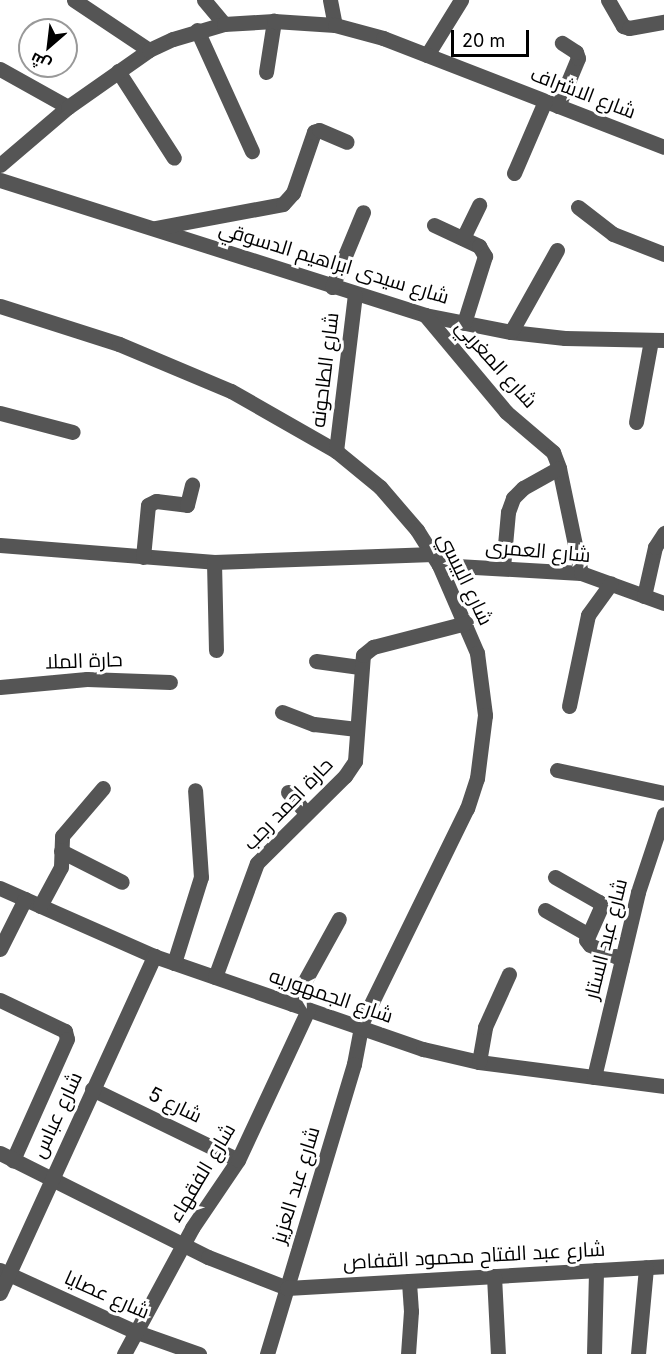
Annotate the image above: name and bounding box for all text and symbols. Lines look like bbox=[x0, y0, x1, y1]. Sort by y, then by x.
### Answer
north arrow bbox=[18, 18, 78, 78]
scale bar bbox=[454, 18, 532, 56]
text: 20 m bbox=[462, 30, 505, 51]
text: ش bbox=[27, 48, 54, 76]
street label: شارع الاشراف bbox=[527, 62, 639, 124]
street label: شارع سيدى ابراهيم الدسوقي bbox=[216, 217, 452, 309]
street label: شارع الطاحونه bbox=[306, 311, 344, 429]
street label: شارع المغربي bbox=[450, 315, 542, 413]
street label: شارع البيسي bbox=[432, 529, 498, 629]
street label: شارع العمرى bbox=[484, 534, 592, 568]
street label: حارة الملا bbox=[45, 648, 123, 674]
street label: حارة احمد رجب bbox=[238, 753, 338, 855]
street label: شارع عبد الستار bbox=[579, 876, 633, 1002]
street label: شارع الجمهوريه bbox=[266, 964, 396, 1028]
street label: شارع عباس bbox=[27, 1068, 87, 1162]
street label: شارع 5 bbox=[144, 1082, 206, 1128]
street label: شارع الفقهاء bbox=[163, 1119, 241, 1227]
street label: شارع عبد العزيز bbox=[267, 1124, 325, 1246]
street label: شارع عبد الفتاح محمود القفاص bbox=[342, 1237, 606, 1275]
street label: شارع عصايا bbox=[61, 1266, 153, 1324]

